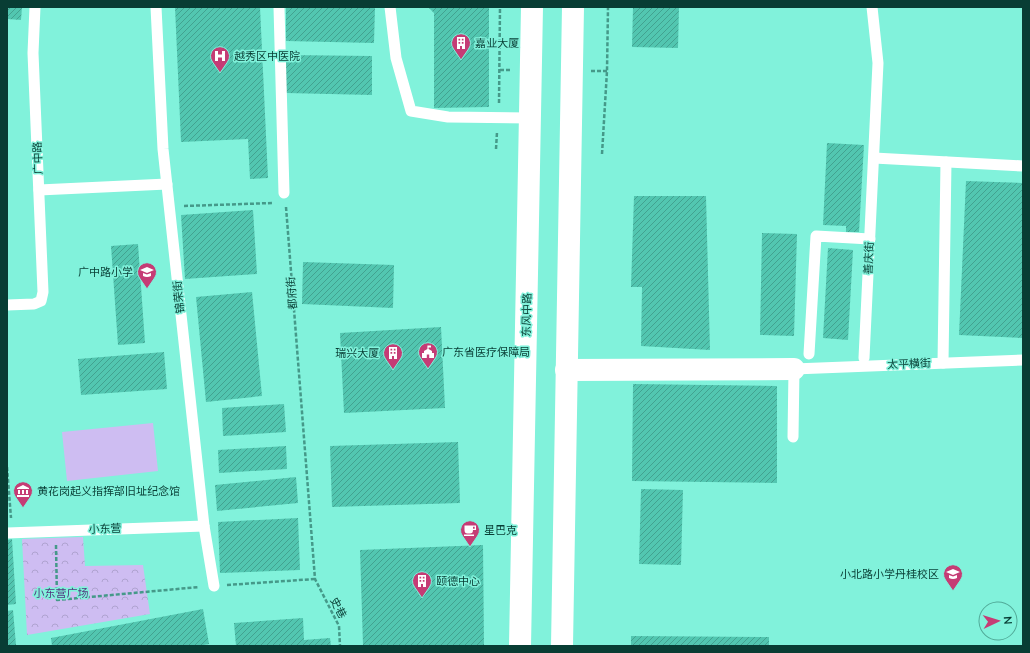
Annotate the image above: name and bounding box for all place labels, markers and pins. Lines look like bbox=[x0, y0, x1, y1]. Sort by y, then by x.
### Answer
building icon: 嘉业大厦 bbox=[450, 32, 472, 60]
place label: 嘉业大厦 bbox=[475, 36, 519, 51]
hospital icon: 越秀区中医院 bbox=[209, 45, 231, 73]
place label: 越秀区中医院 bbox=[234, 49, 300, 64]
school or university icon: 广中路小学 bbox=[136, 261, 158, 289]
place label: 广中路小学 bbox=[78, 265, 133, 280]
public building icon: 广东省医疗保障局 bbox=[417, 341, 439, 369]
building icon: 瑞兴大厦 bbox=[382, 342, 404, 370]
place label: 广东省医疗保障局 bbox=[442, 345, 530, 360]
place label: 瑞兴大厦 bbox=[335, 346, 379, 361]
museum icon: 黄花岗起义指挥部旧址纪念馆 bbox=[12, 480, 34, 508]
place label: 黄花岗起义指挥部旧址纪念馆 bbox=[37, 484, 180, 499]
cafe icon: 星巴克 bbox=[459, 519, 481, 547]
place label: 星巴克 bbox=[484, 523, 517, 538]
school or university icon: 小北路小学丹桂校区 bbox=[942, 563, 964, 591]
place label: 小北路小学丹桂校区 bbox=[840, 567, 939, 582]
building icon: 颐德中心 bbox=[411, 570, 433, 598]
place label: 颐德中心 bbox=[436, 574, 480, 589]

